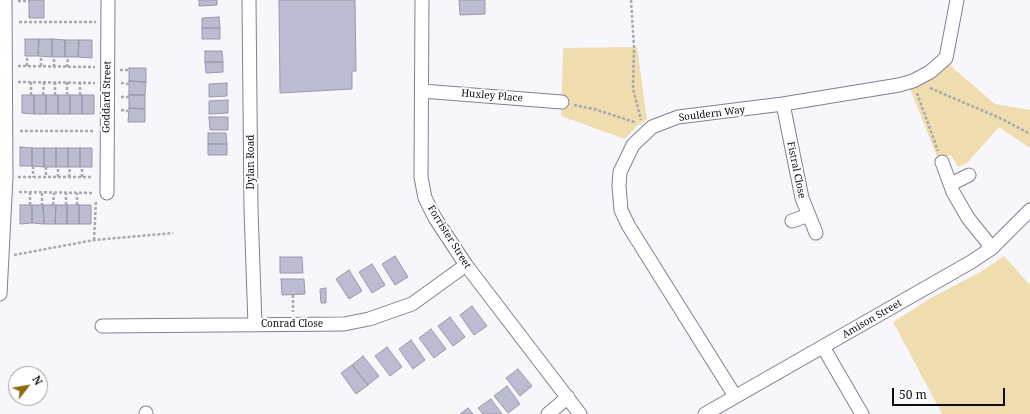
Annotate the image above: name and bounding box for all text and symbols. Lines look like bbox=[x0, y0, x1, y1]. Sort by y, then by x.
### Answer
street label: Goddard Street bbox=[100, 61, 114, 133]
street label: Huxley Place bbox=[461, 87, 523, 105]
street label: Souldern Way bbox=[678, 104, 746, 124]
street label: Dylan Road bbox=[245, 135, 257, 189]
street label: Fistral Close bbox=[784, 140, 808, 200]
street label: Forrister Street bbox=[425, 203, 473, 271]
street label: Amison Street bbox=[840, 297, 904, 341]
street label: Conrad Close bbox=[261, 318, 323, 330]
north arrow bbox=[8, 366, 48, 406]
text: N bbox=[29, 372, 47, 388]
scale bar bbox=[894, 380, 1007, 406]
text: 50 m bbox=[899, 386, 927, 403]

